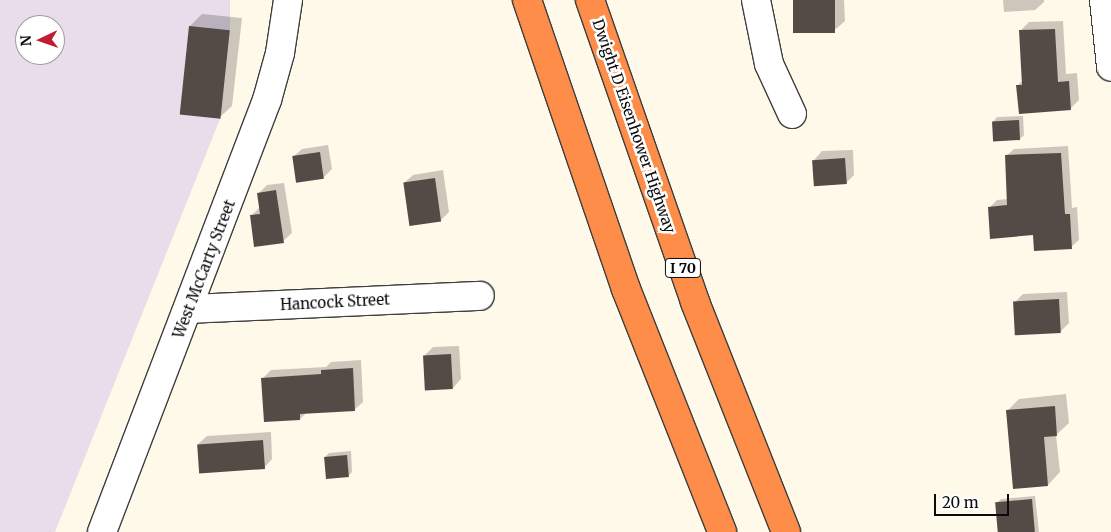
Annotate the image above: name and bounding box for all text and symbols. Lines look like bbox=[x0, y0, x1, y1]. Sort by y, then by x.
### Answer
north arrow bbox=[15, 15, 65, 65]
street label: Dwight D Eisenhower Highway bbox=[589, 17, 679, 235]
text: N bbox=[17, 35, 35, 47]
street label: West McCarty Street bbox=[169, 197, 239, 341]
road number: I 70 bbox=[664, 256, 702, 280]
street label: Hancock Street bbox=[280, 290, 390, 314]
scale bar bbox=[936, 484, 1011, 516]
text: 20 m bbox=[942, 493, 979, 512]

